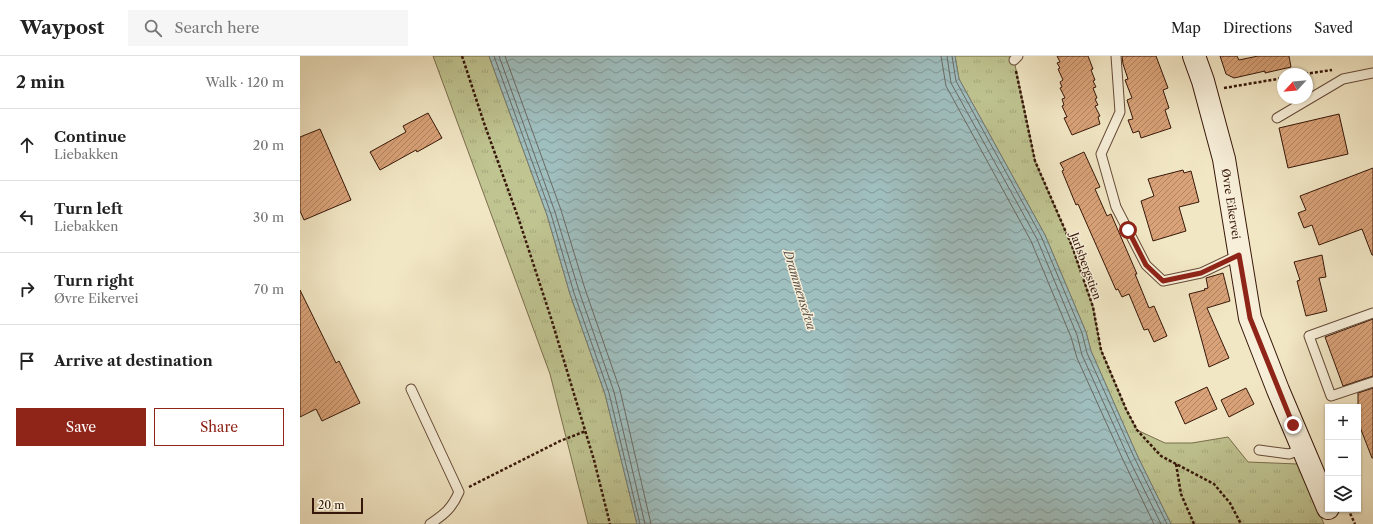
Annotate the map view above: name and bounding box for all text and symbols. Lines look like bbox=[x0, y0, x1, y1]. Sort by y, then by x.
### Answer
search box bbox=[128, 10, 408, 46]
text: Waypost bbox=[20, 16, 104, 39]
icon: search bbox=[142, 17, 164, 39]
text: Search here bbox=[174, 18, 259, 37]
text: Map bbox=[1171, 19, 1201, 37]
text: Directions bbox=[1223, 19, 1292, 37]
text: Saved bbox=[1314, 19, 1353, 37]
north arrow bbox=[1277, 68, 1313, 104]
text: 2 min bbox=[16, 72, 65, 92]
text: Walk · 120 m bbox=[206, 74, 284, 90]
text: Continue bbox=[54, 127, 126, 146]
icon: ahead bbox=[16, 134, 38, 156]
text: 20 m bbox=[253, 137, 284, 153]
text: Liebakken bbox=[54, 146, 118, 162]
street label: Øvre Eikervei bbox=[1218, 168, 1244, 241]
text: Turn left bbox=[54, 199, 123, 218]
icon: left bbox=[16, 206, 38, 228]
text: 30 m bbox=[253, 209, 284, 225]
text: Liebakken bbox=[54, 218, 118, 234]
route start bbox=[1119, 221, 1137, 239]
street label: Jarlsbergstien bbox=[1067, 229, 1105, 302]
water label: Drammenselva bbox=[780, 247, 819, 332]
text: Turn right bbox=[54, 271, 134, 290]
icon: right bbox=[16, 278, 38, 300]
text: 70 m bbox=[254, 281, 284, 297]
text: Øvre Eikervei bbox=[54, 290, 139, 306]
icon: arrive bbox=[16, 350, 38, 372]
text: Arrive at destination bbox=[54, 351, 213, 370]
map controls bbox=[1325, 404, 1361, 512]
button: + bbox=[1325, 404, 1361, 440]
button: Save bbox=[16, 408, 146, 446]
button: Share bbox=[154, 408, 284, 446]
route end bbox=[1284, 416, 1302, 434]
button: − bbox=[1325, 440, 1361, 476]
button: layers bbox=[1325, 476, 1361, 512]
scale bar bbox=[312, 496, 363, 515]
text: 20 m bbox=[318, 498, 344, 512]

